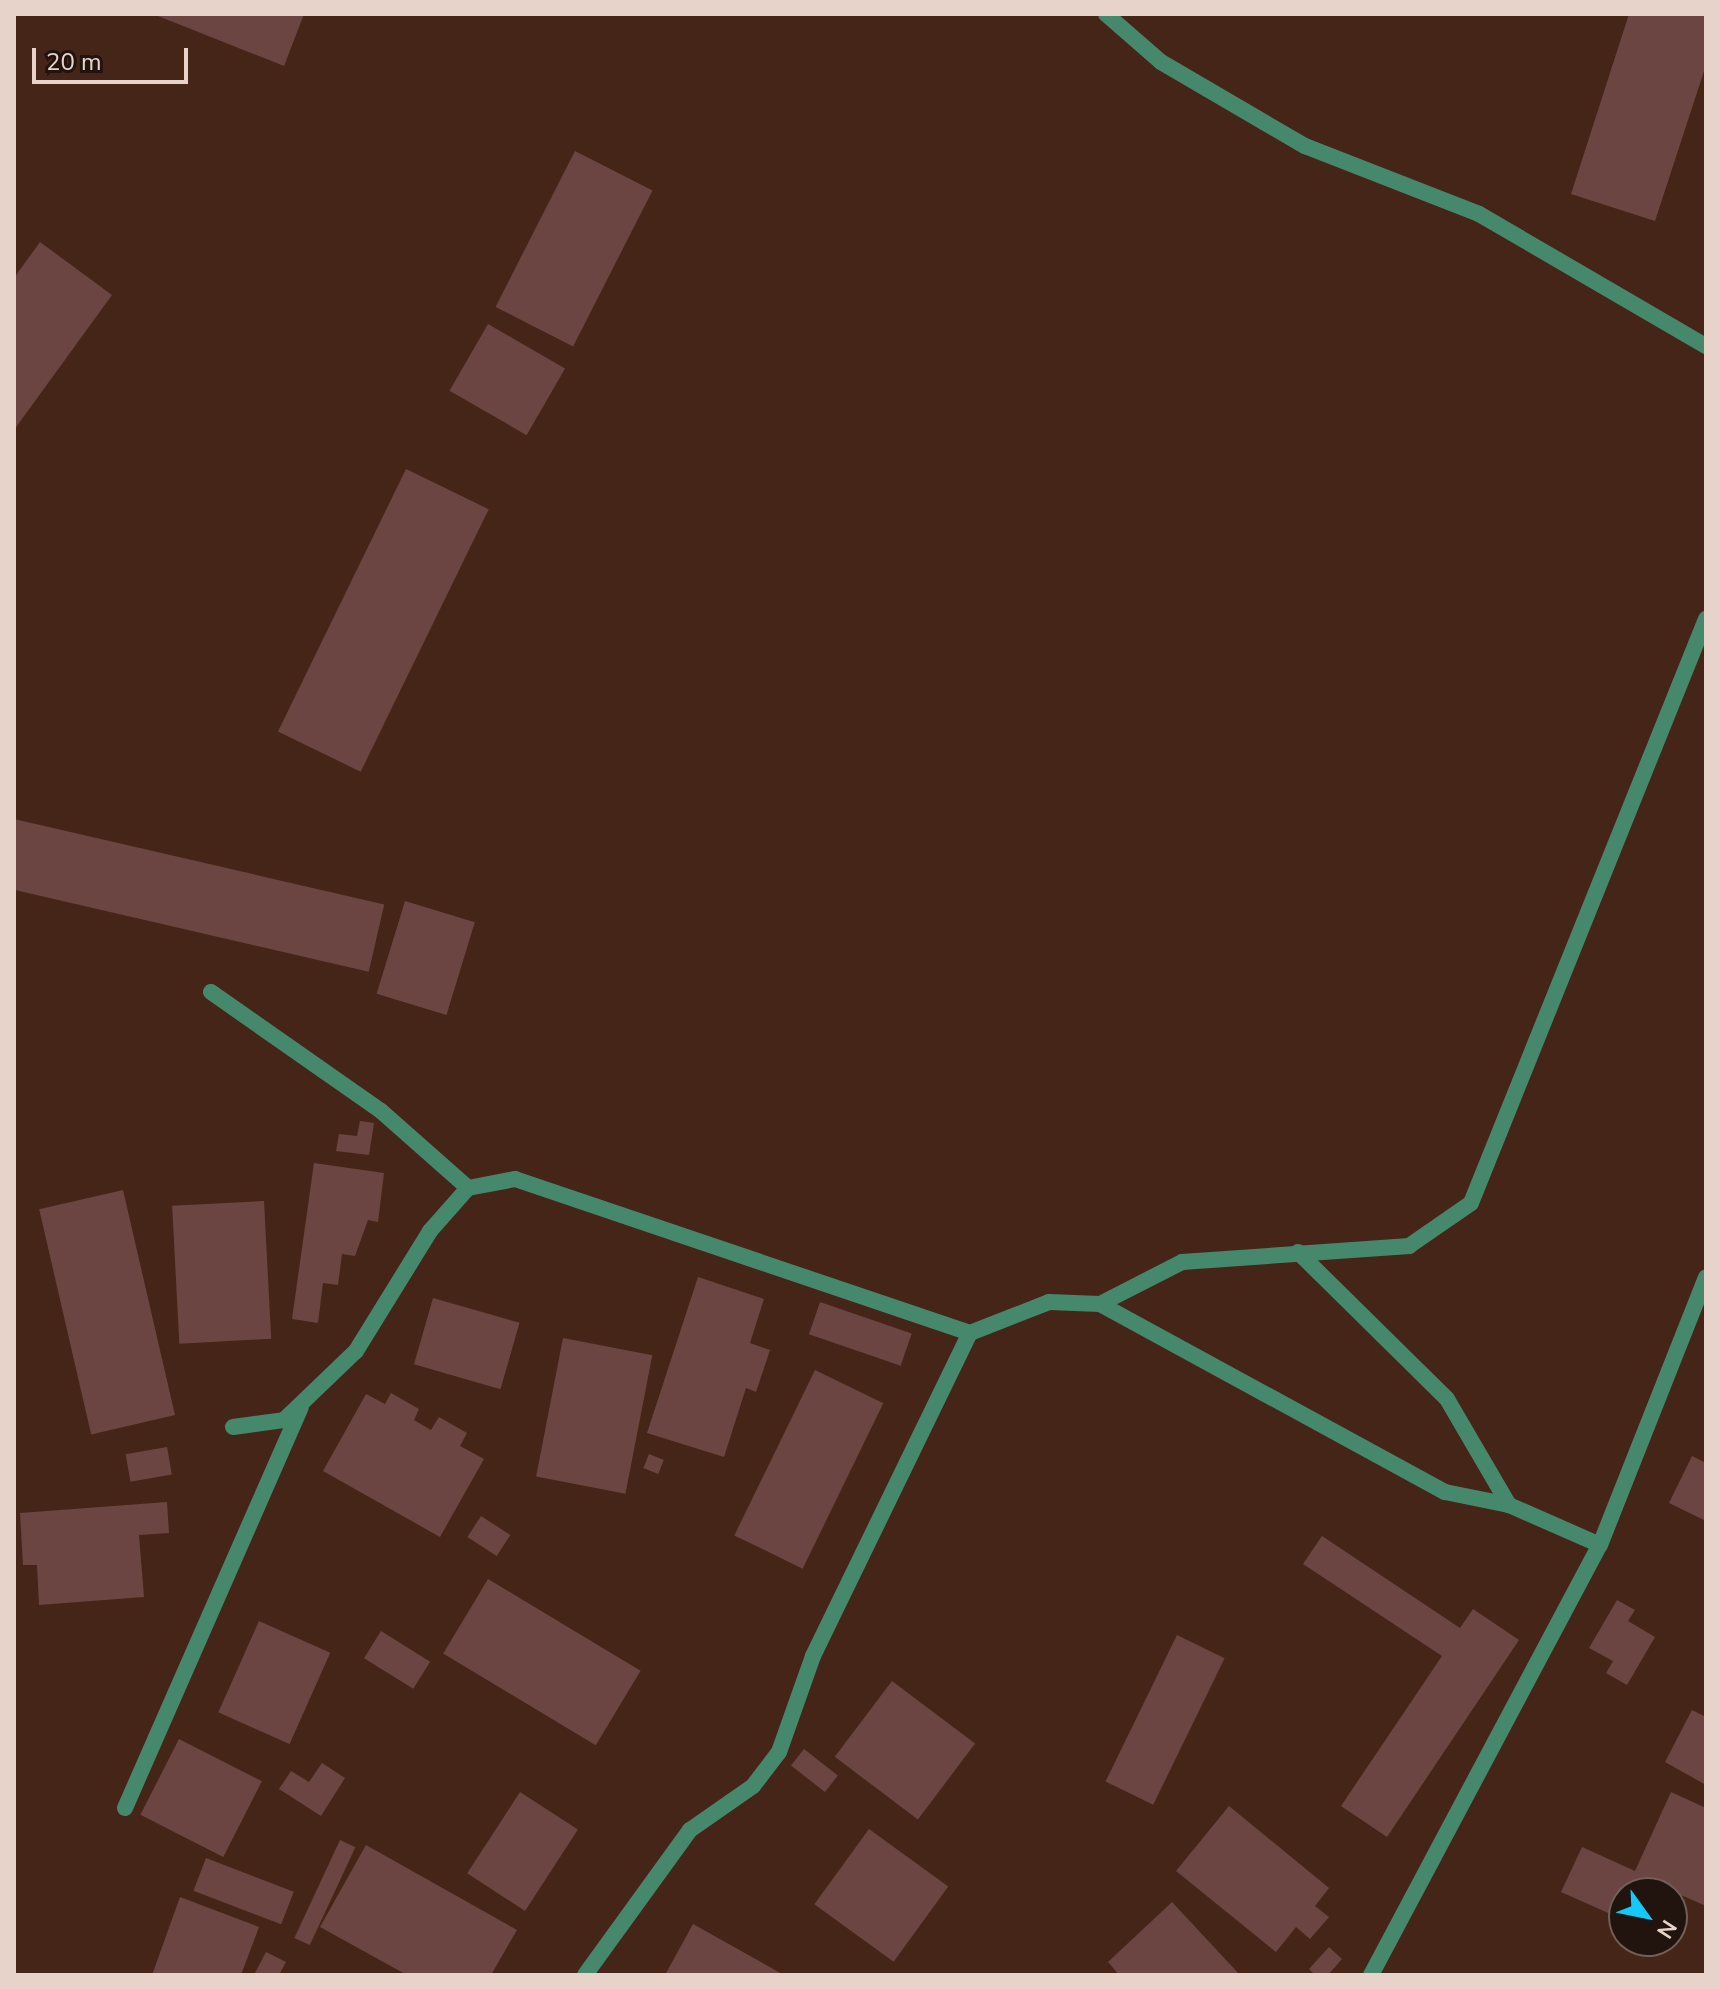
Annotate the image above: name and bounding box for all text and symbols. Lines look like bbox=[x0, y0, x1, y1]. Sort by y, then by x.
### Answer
scale bar bbox=[36, 32, 192, 82]
text: 20 m bbox=[46, 46, 102, 78]
north arrow bbox=[1608, 1877, 1688, 1957]
text: N bbox=[1649, 1914, 1684, 1944]

